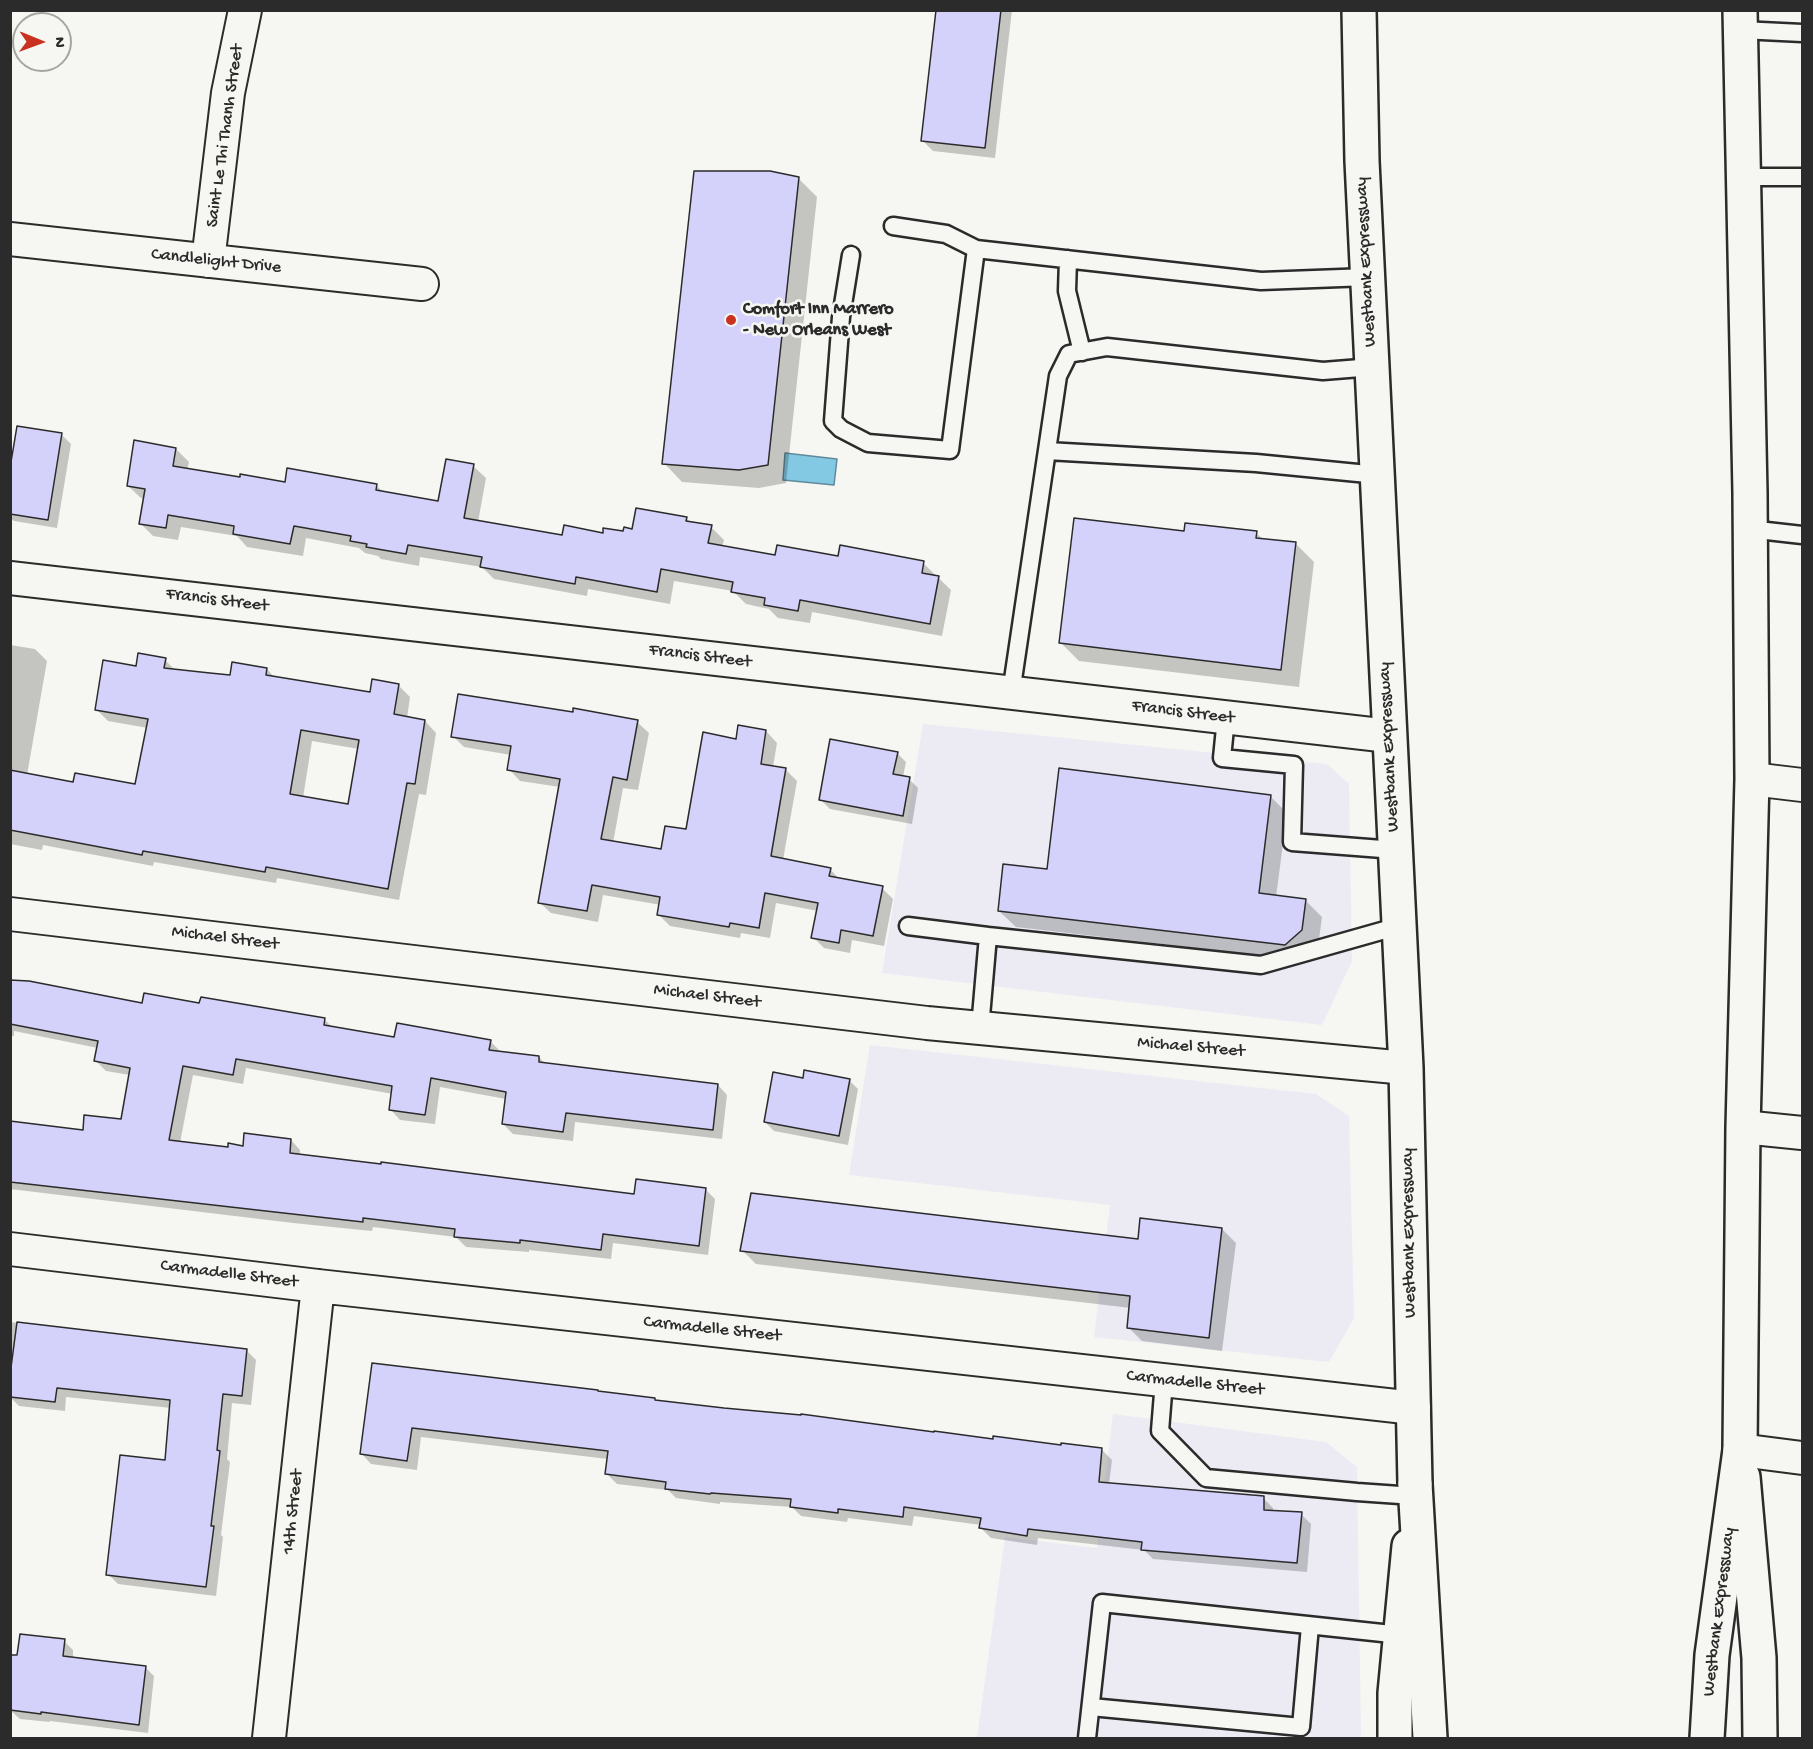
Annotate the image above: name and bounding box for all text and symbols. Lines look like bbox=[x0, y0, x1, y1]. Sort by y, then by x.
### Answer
north arrow bbox=[12, 12, 72, 72]
text: N bbox=[49, 37, 68, 48]
street label: Saint Le Thi Thanh Street bbox=[202, 43, 250, 229]
street label: Westbank Expressway bbox=[1352, 176, 1382, 348]
street label: Candlelight Drive bbox=[150, 244, 282, 280]
place label: Comfort Inn Marrero - New Orleans West bbox=[743, 299, 894, 342]
marker: Comfort Inn Marrero - New Orleans West bbox=[724, 313, 738, 327]
street label: Francis Street bbox=[165, 584, 269, 618]
street label: Francis Street bbox=[648, 640, 752, 674]
street label: Westbank Expressway bbox=[1375, 661, 1405, 833]
street label: Francis Street bbox=[1131, 696, 1235, 730]
street label: Michael Street bbox=[170, 922, 280, 956]
street label: Michael Street bbox=[652, 980, 762, 1014]
street label: Michael Street bbox=[1136, 1033, 1246, 1063]
street label: Westbank Expressway bbox=[1398, 1148, 1422, 1318]
street label: Carmadelle Street bbox=[159, 1256, 299, 1294]
street label: Carmadelle Street bbox=[642, 1312, 782, 1348]
street label: Carmadelle Street bbox=[1125, 1366, 1265, 1402]
street label: 14th Street bbox=[279, 1469, 309, 1555]
street label: Westbank Expressway bbox=[1699, 1526, 1741, 1698]

